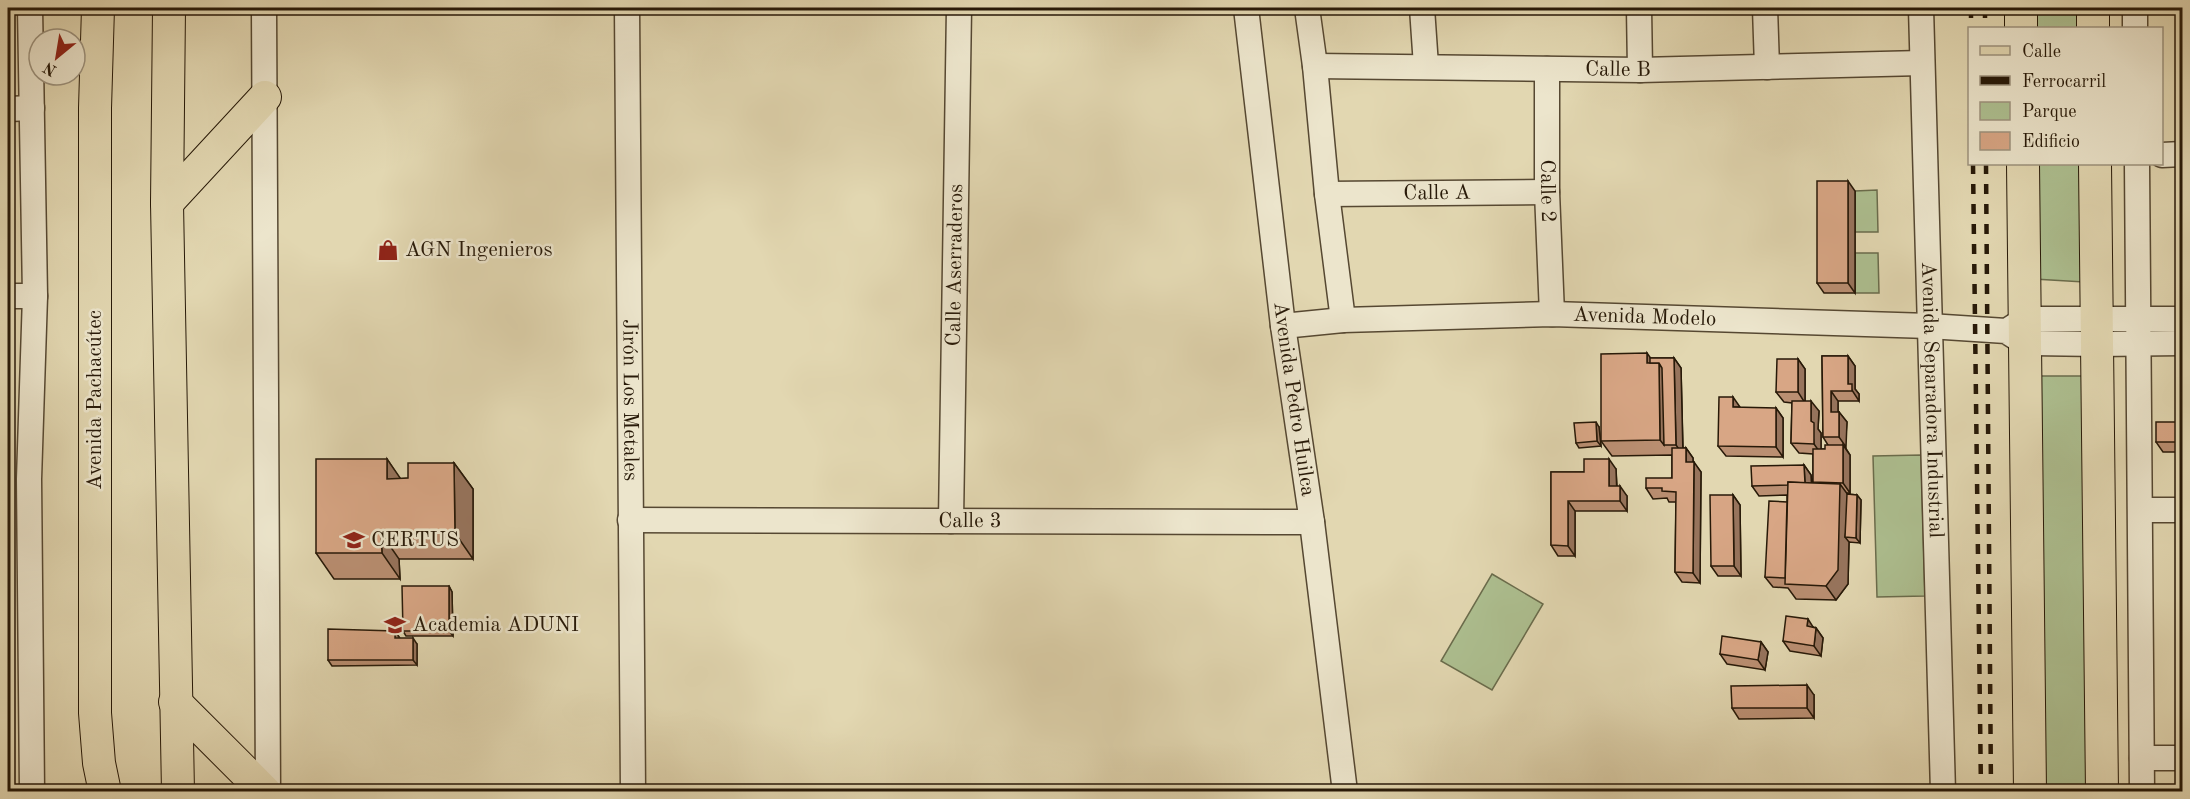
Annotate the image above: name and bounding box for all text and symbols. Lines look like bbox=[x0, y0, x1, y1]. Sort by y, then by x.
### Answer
north arrow bbox=[27, 27, 87, 87]
legend bbox=[1968, 27, 2163, 165]
text: Calle bbox=[2022, 43, 2061, 61]
text: N bbox=[41, 58, 60, 78]
street label: Calle B bbox=[1585, 59, 1651, 81]
text: Ferrocarril bbox=[2022, 73, 2106, 91]
text: Parque bbox=[2022, 103, 2077, 121]
text: Edificio bbox=[2022, 133, 2080, 151]
street label: Calle 2 bbox=[1536, 159, 1559, 223]
street label: Calle A bbox=[1403, 182, 1471, 204]
street label: Calle Aserraderos bbox=[943, 184, 967, 347]
shop icon: AGN Ingenieros bbox=[376, 238, 400, 262]
place label: AGN Ingenieros bbox=[405, 240, 553, 261]
street label: Avenida Separadora Industrial bbox=[1918, 261, 1946, 539]
street label: Avenida Pedro Huilca bbox=[1270, 301, 1319, 498]
street label: Avenida Modelo bbox=[1573, 304, 1717, 330]
street label: Avenida Pachacútec bbox=[85, 310, 106, 490]
street label: Jirón Los Metales bbox=[619, 319, 641, 481]
street label: Calle 3 bbox=[938, 510, 1002, 532]
school or university icon: CERTUS bbox=[342, 528, 366, 552]
place label: CERTUS bbox=[371, 530, 459, 551]
school or university icon: Academia ADUNI bbox=[383, 613, 407, 637]
place label: Academia ADUNI bbox=[412, 615, 579, 636]

